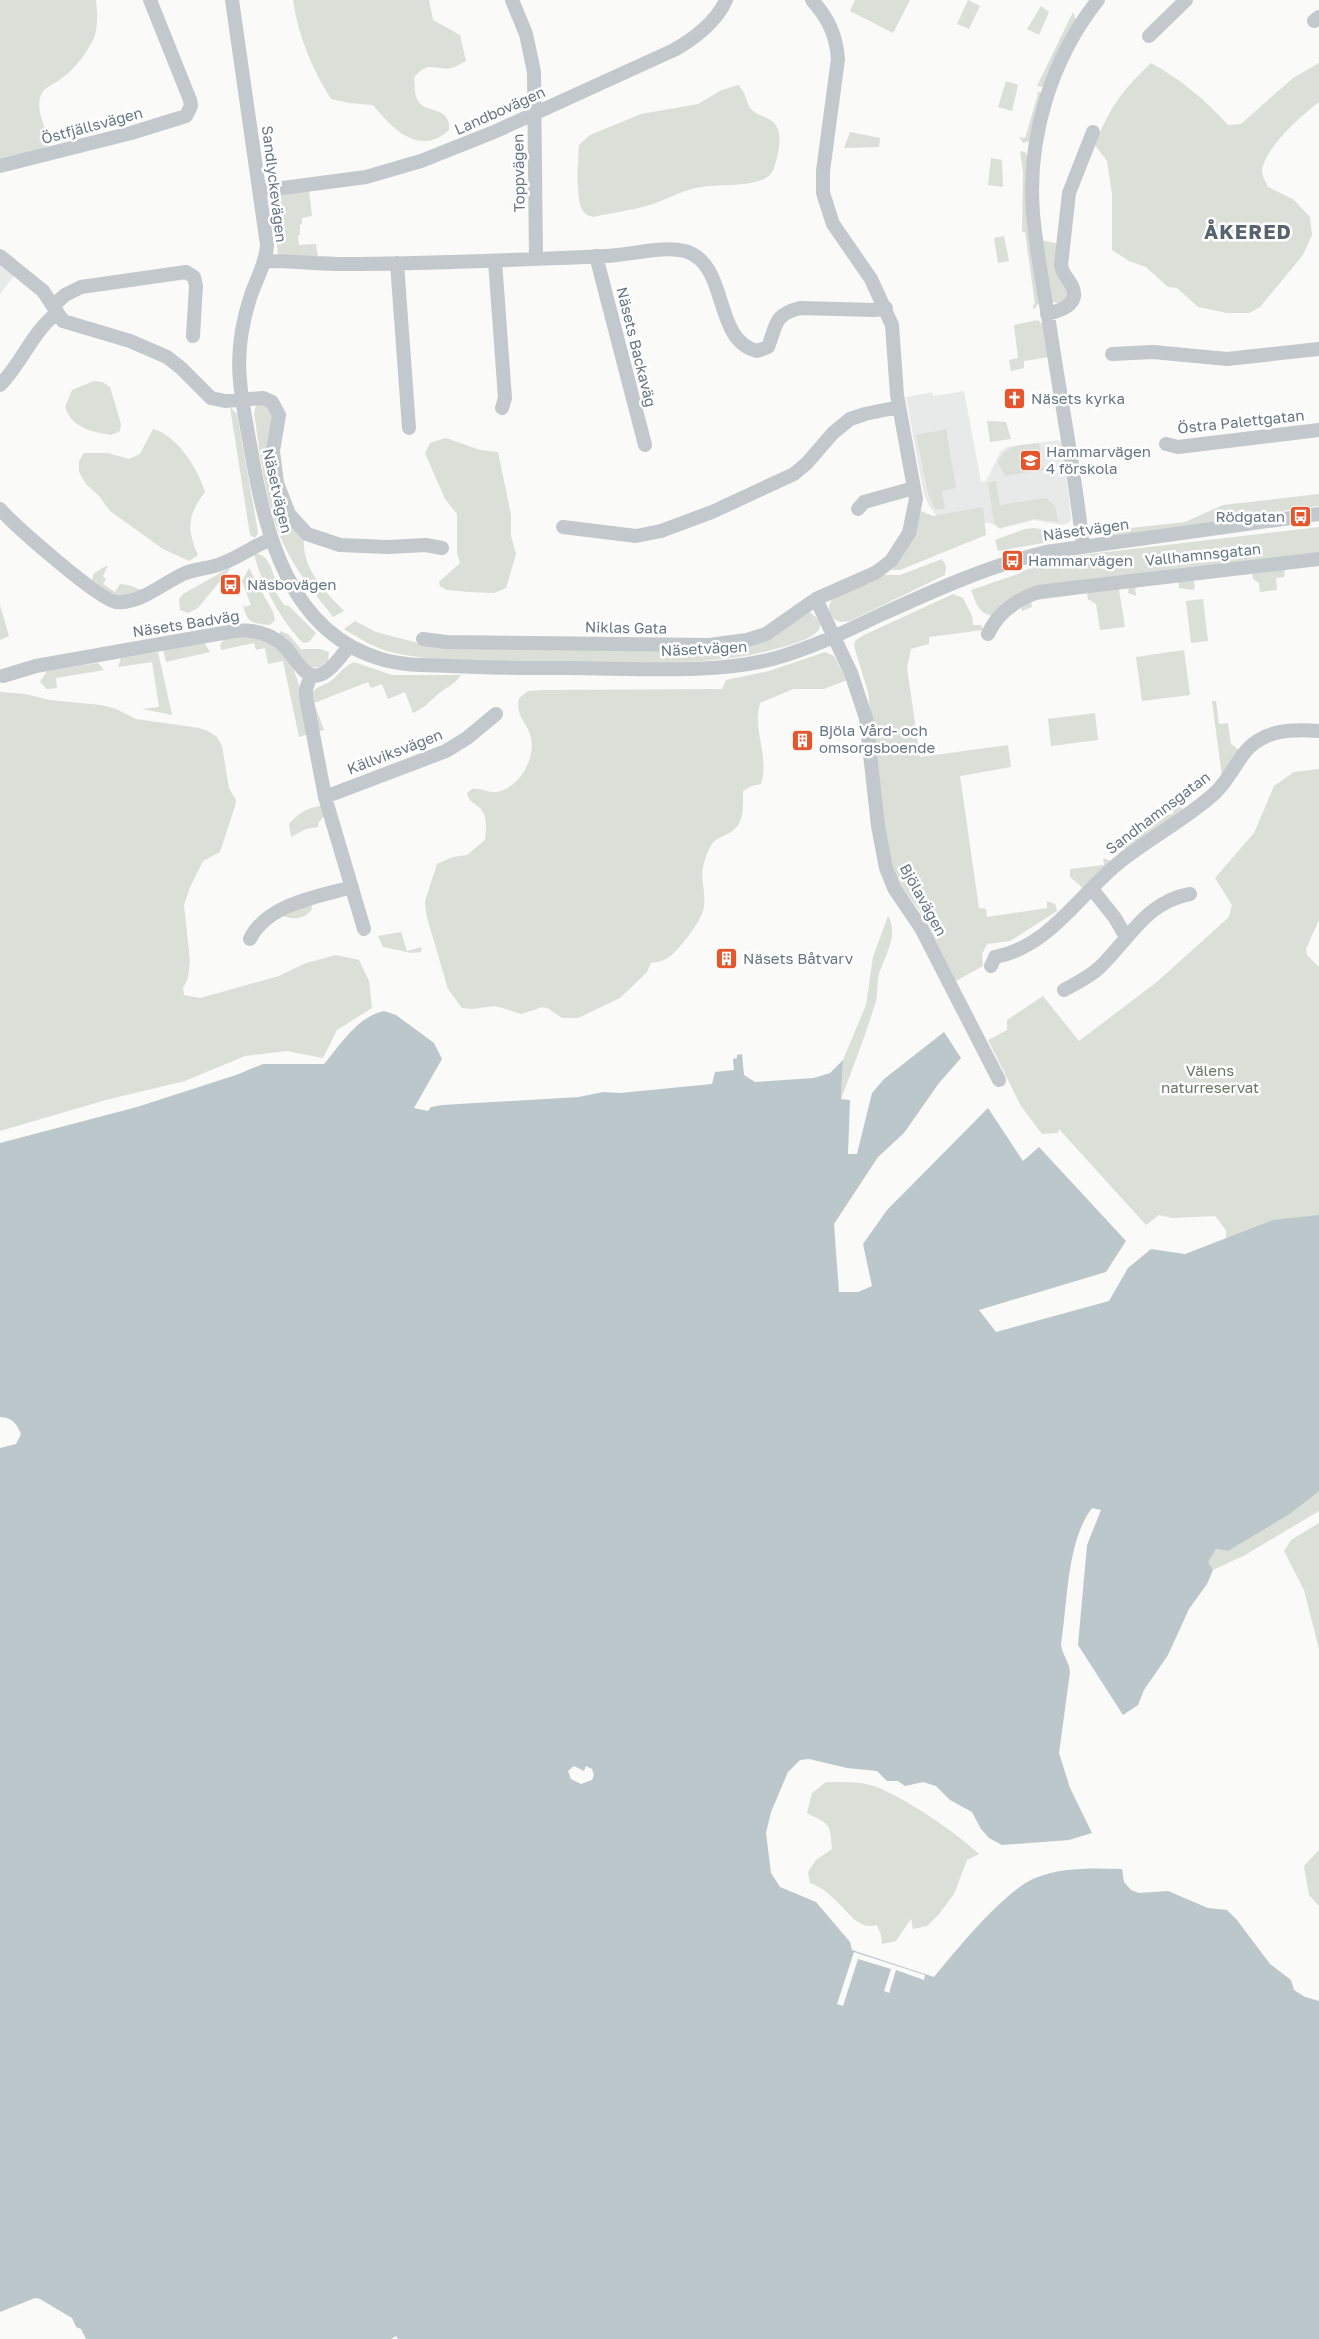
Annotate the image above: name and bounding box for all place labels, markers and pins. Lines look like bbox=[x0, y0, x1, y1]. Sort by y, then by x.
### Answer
church icon: Näsets kyrka bbox=[1003, 387, 1027, 411]
place label: Näsets kyrka bbox=[1031, 389, 1125, 407]
place label: Hammarvägen 4 förskola bbox=[1046, 442, 1151, 477]
school or university icon: Hammarvägen 4 förskola bbox=[1018, 449, 1042, 473]
bus stop icon: Rödgatan bbox=[1289, 505, 1313, 529]
place label: Rödgatan bbox=[1215, 507, 1285, 525]
bus stop icon: Hammarvägen bbox=[1000, 549, 1024, 573]
place label: Hammarvägen bbox=[1028, 551, 1133, 569]
bus stop icon: Näsbovägen bbox=[219, 573, 243, 597]
place label: Näsbovägen bbox=[247, 575, 336, 593]
place label: Bjöla Vård- och omsorgsboende bbox=[819, 721, 935, 756]
building icon: Bjöla Vård- och omsorgsboende bbox=[791, 728, 815, 752]
building icon: Näsets Båtvarv bbox=[715, 947, 739, 971]
place label: Näsets Båtvarv bbox=[743, 949, 854, 967]

